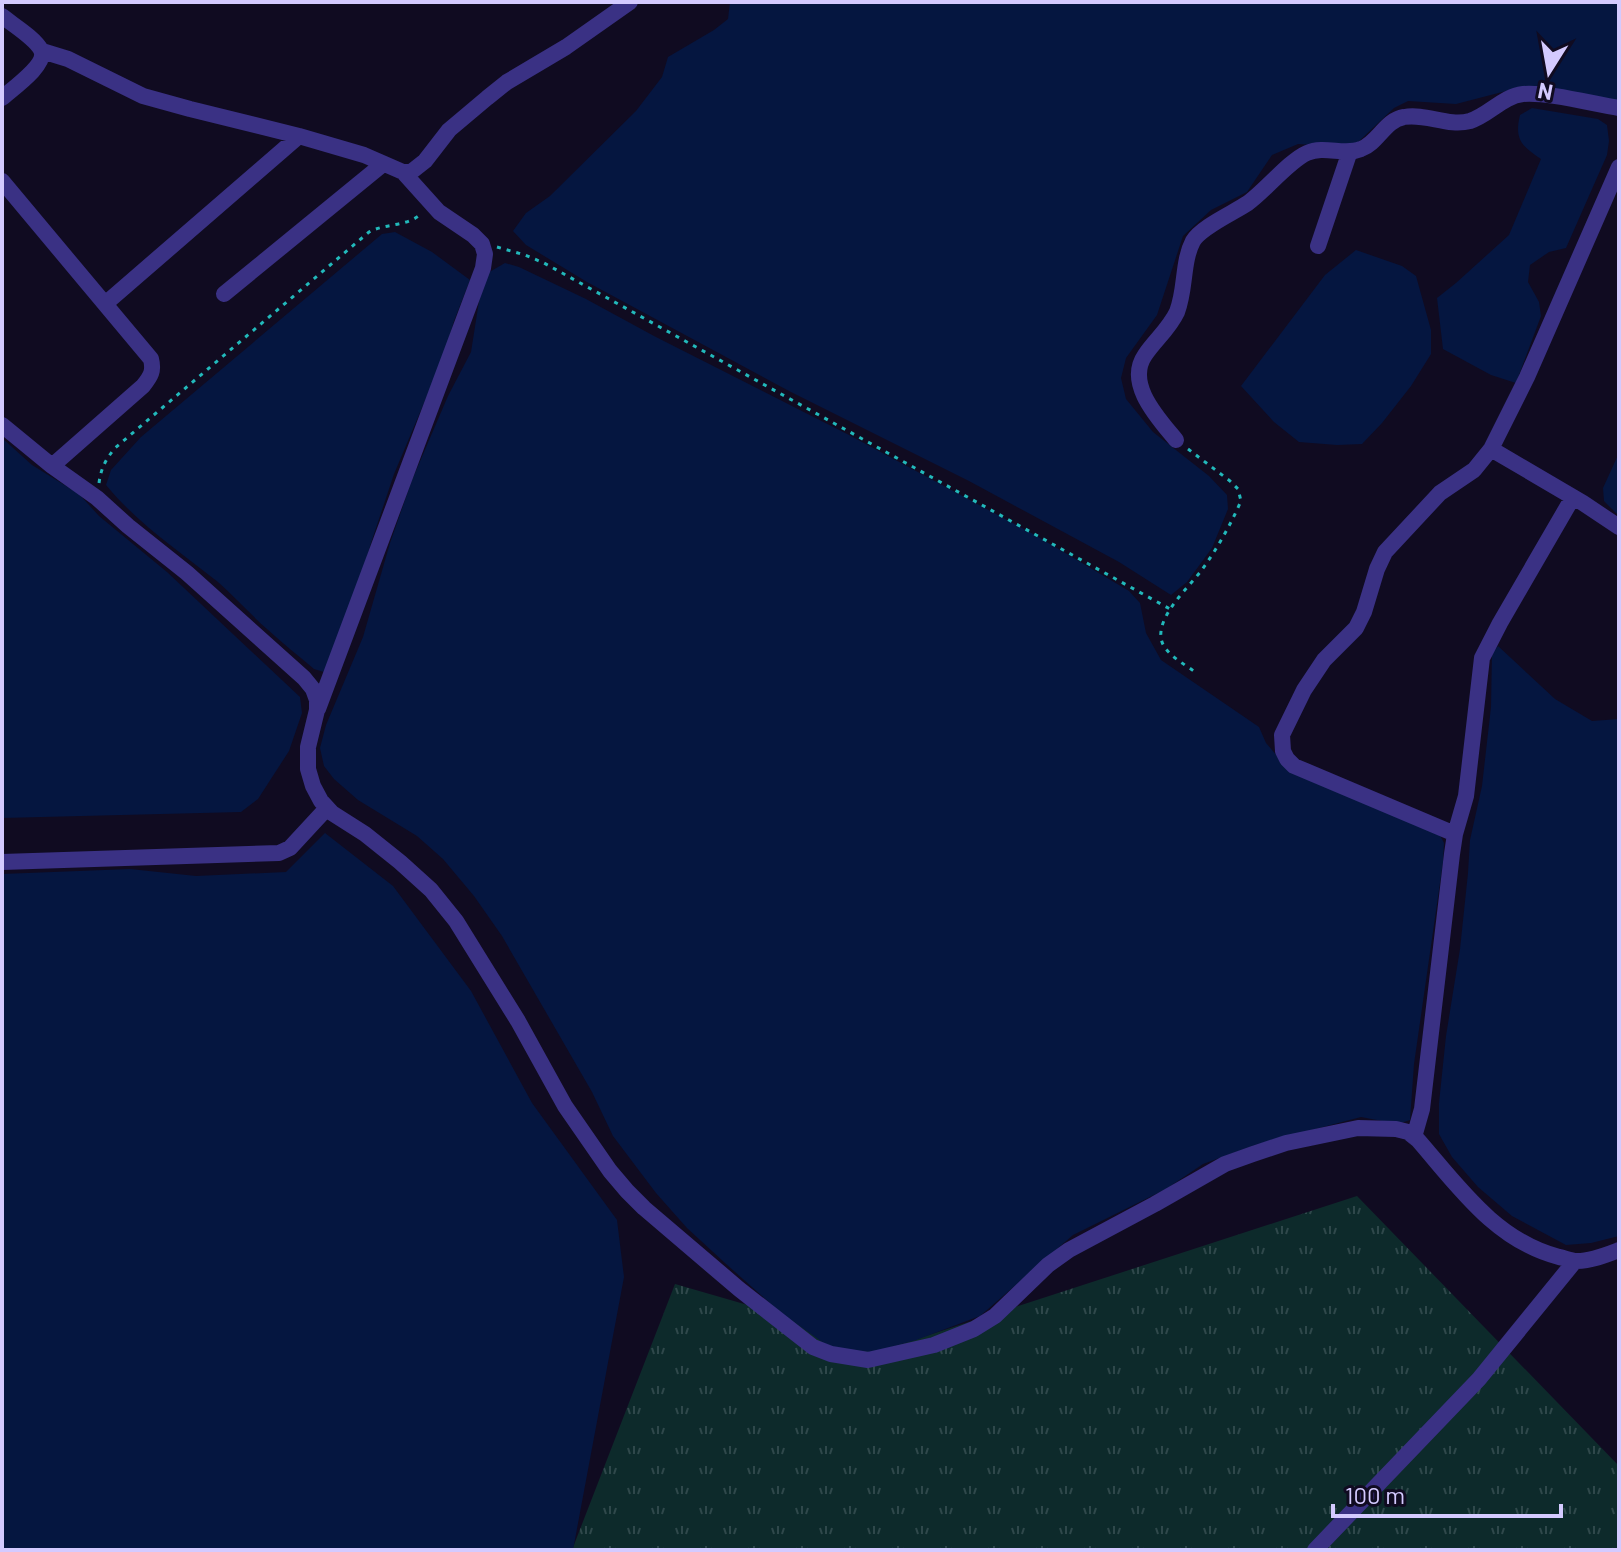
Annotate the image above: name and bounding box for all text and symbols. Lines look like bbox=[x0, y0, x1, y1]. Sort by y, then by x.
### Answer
north arrow bbox=[1509, 32, 1589, 112]
text: N bbox=[1535, 78, 1555, 107]
scale bar bbox=[1333, 1468, 1561, 1518]
text: 100 m bbox=[1345, 1480, 1405, 1509]

